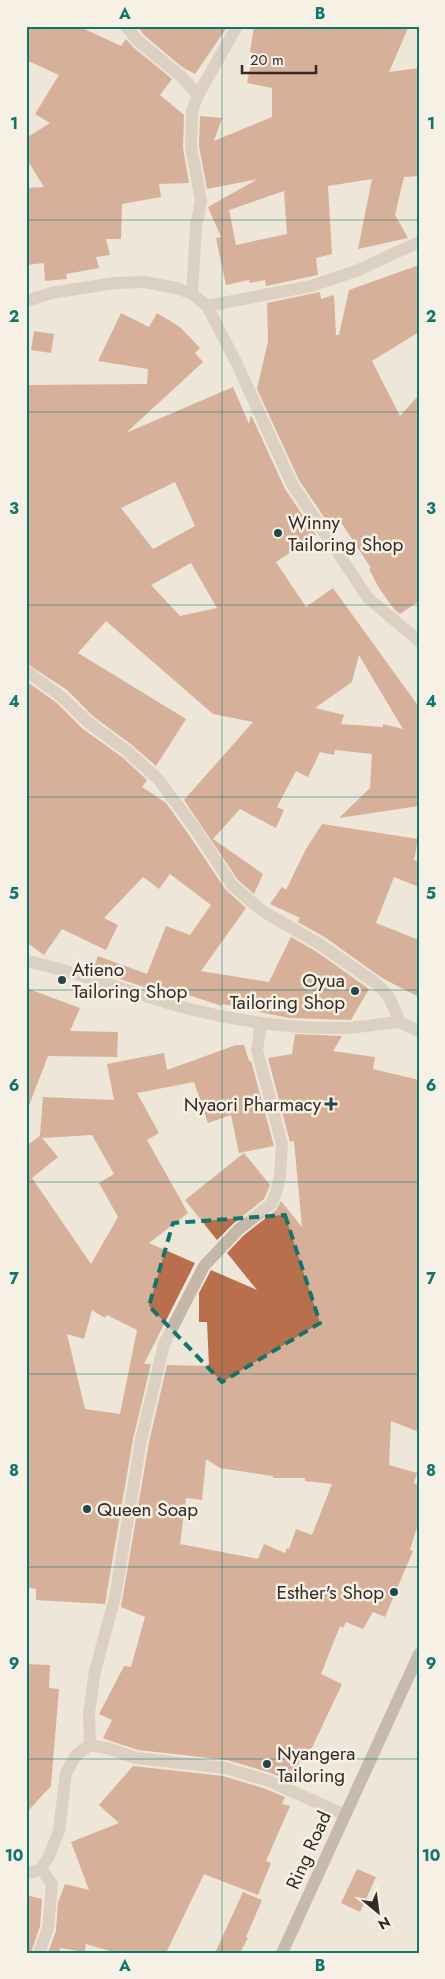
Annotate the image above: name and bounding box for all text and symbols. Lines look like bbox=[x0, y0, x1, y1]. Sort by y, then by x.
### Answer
text: A bbox=[118, 2, 131, 25]
text: B bbox=[315, 2, 325, 25]
scale bar bbox=[242, 42, 316, 74]
text: 20 m bbox=[250, 49, 284, 71]
text: 1 bbox=[10, 112, 18, 135]
text: 1 bbox=[427, 112, 435, 135]
text: 2 bbox=[9, 305, 19, 328]
text: 2 bbox=[426, 305, 436, 328]
text: 3 bbox=[9, 497, 19, 520]
text: 3 bbox=[426, 497, 436, 520]
place label: Winny Tailoring Shop bbox=[288, 509, 403, 558]
marker: Winny Tailoring Shop bbox=[272, 527, 284, 539]
text: 4 bbox=[8, 690, 20, 713]
text: 4 bbox=[425, 690, 437, 713]
text: 5 bbox=[9, 882, 19, 905]
text: 5 bbox=[426, 882, 436, 905]
place label: Atieno Tailoring Shop bbox=[72, 956, 187, 1005]
place label: Oyua Tailoring Shop bbox=[230, 967, 345, 1016]
marker: Atieno Tailoring Shop bbox=[56, 974, 68, 986]
marker: Oyua Tailoring Shop bbox=[349, 985, 361, 997]
text: 6 bbox=[9, 1074, 19, 1097]
text: 6 bbox=[426, 1074, 436, 1097]
place label: Nyaori Pharmacy bbox=[184, 1091, 322, 1118]
marker: Nyaori Pharmacy bbox=[325, 1098, 337, 1110]
text: 7 bbox=[9, 1267, 19, 1290]
text: 7 bbox=[426, 1267, 436, 1290]
text: 8 bbox=[9, 1459, 19, 1482]
text: 8 bbox=[426, 1459, 436, 1482]
place label: Queen Soap bbox=[97, 1496, 198, 1523]
marker: Queen Soap bbox=[81, 1503, 93, 1515]
place label: Esther's Shop bbox=[277, 1579, 384, 1606]
marker: Esther's Shop bbox=[388, 1586, 400, 1598]
text: 9 bbox=[9, 1652, 19, 1675]
text: 9 bbox=[426, 1652, 436, 1675]
place label: Nyangera Tailoring bbox=[277, 1740, 355, 1789]
marker: Nyangera Tailoring bbox=[261, 1758, 273, 1770]
street label: Ring Road bbox=[279, 1807, 338, 1894]
text: 10 bbox=[5, 1844, 23, 1867]
text: 10 bbox=[422, 1844, 440, 1867]
north arrow bbox=[352, 1886, 402, 1936]
text: N bbox=[375, 1912, 394, 1935]
text: A bbox=[118, 1954, 131, 1977]
text: B bbox=[315, 1954, 325, 1977]

